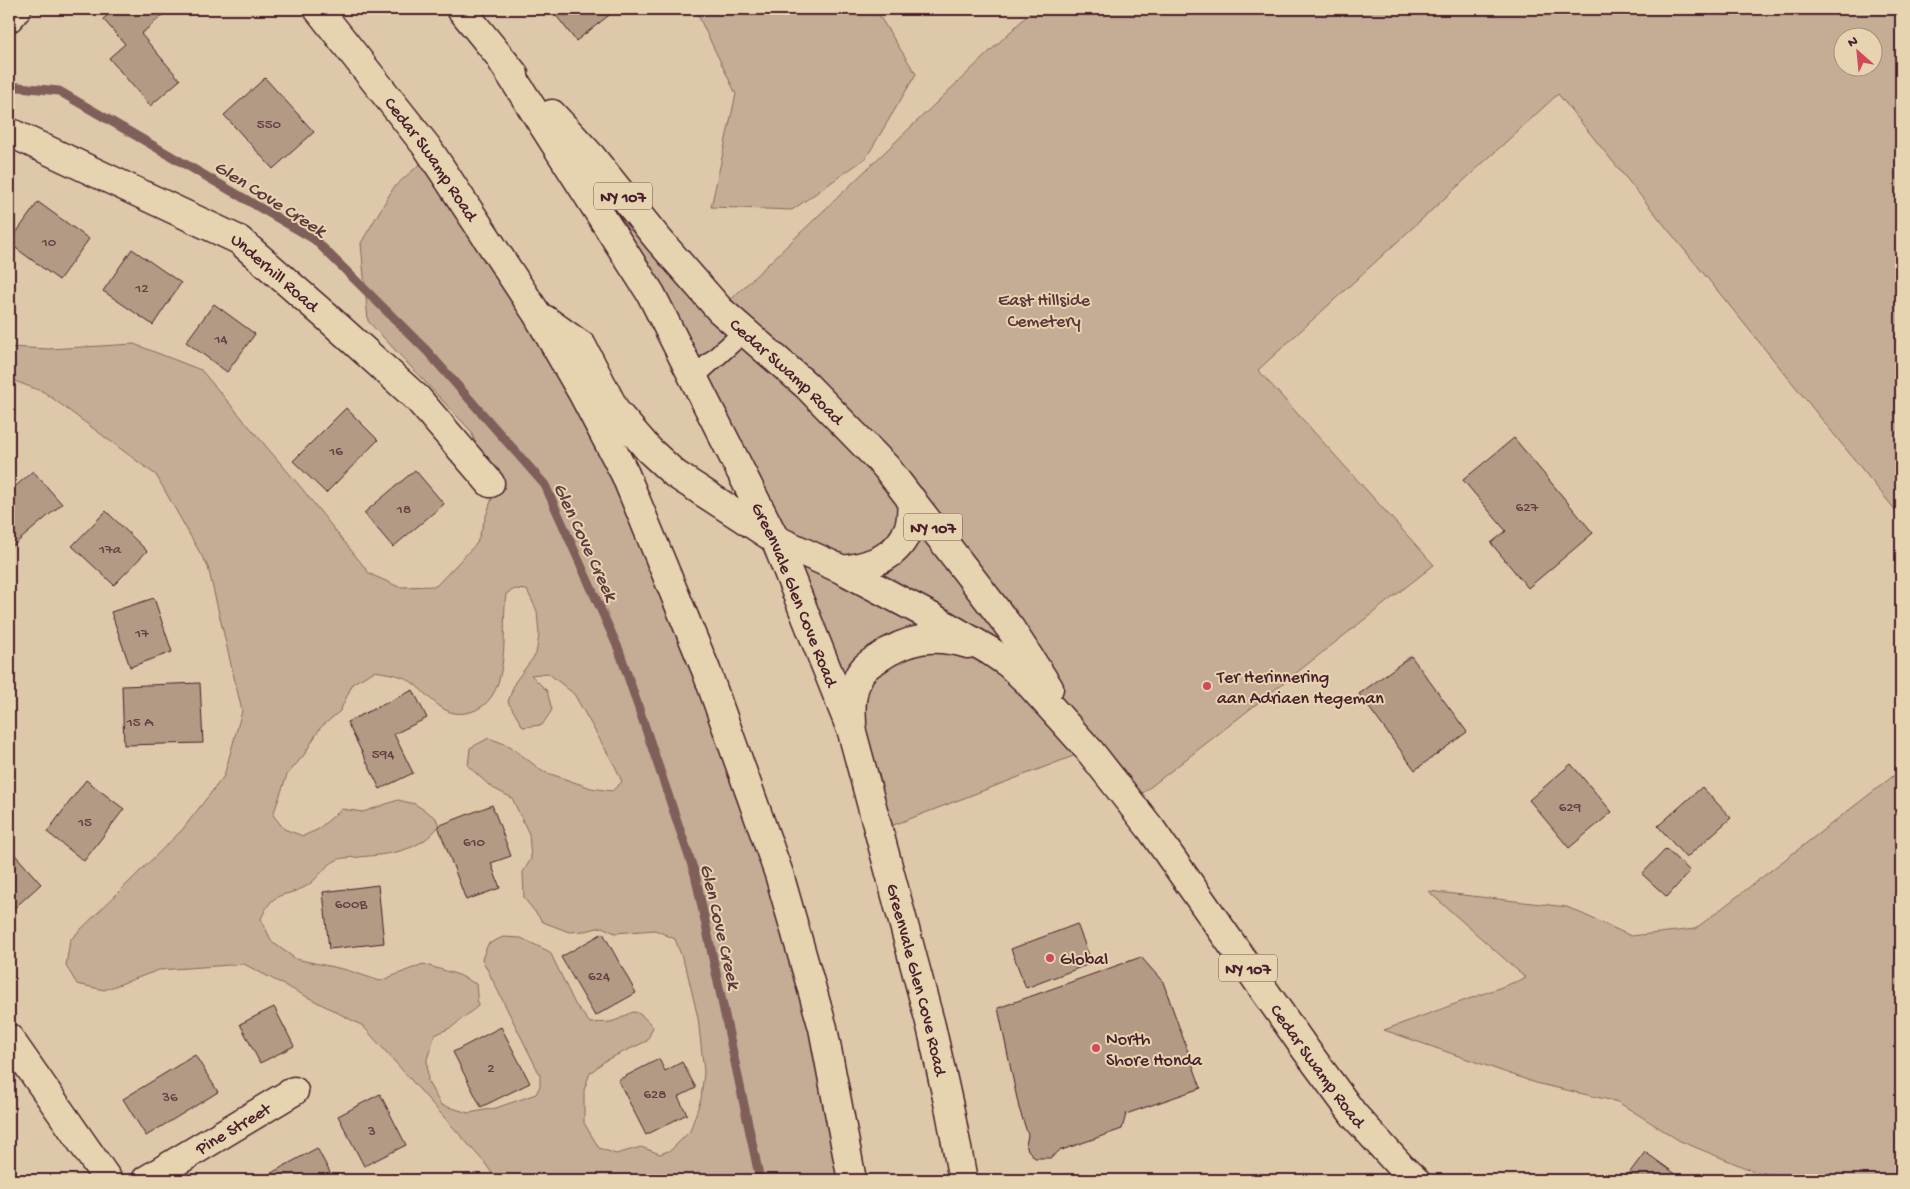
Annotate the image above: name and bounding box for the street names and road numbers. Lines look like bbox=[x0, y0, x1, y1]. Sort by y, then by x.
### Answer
street label: Cedar Swamp Road bbox=[379, 94, 482, 227]
road number: NY 107 bbox=[594, 182, 652, 210]
street label: Underhill Road bbox=[227, 230, 323, 319]
street label: Cedar Swamp Road bbox=[724, 315, 848, 431]
street label: Greenvale Glen Cove Road bbox=[745, 500, 841, 692]
road number: NY 107 bbox=[904, 514, 962, 540]
street label: Greenvale Glen Cove Road bbox=[880, 882, 950, 1080]
road number: NY 107 bbox=[1219, 954, 1277, 981]
street label: Cedar Swamp Road bbox=[1264, 1001, 1369, 1134]
street label: Pine Street bbox=[192, 1099, 277, 1161]

